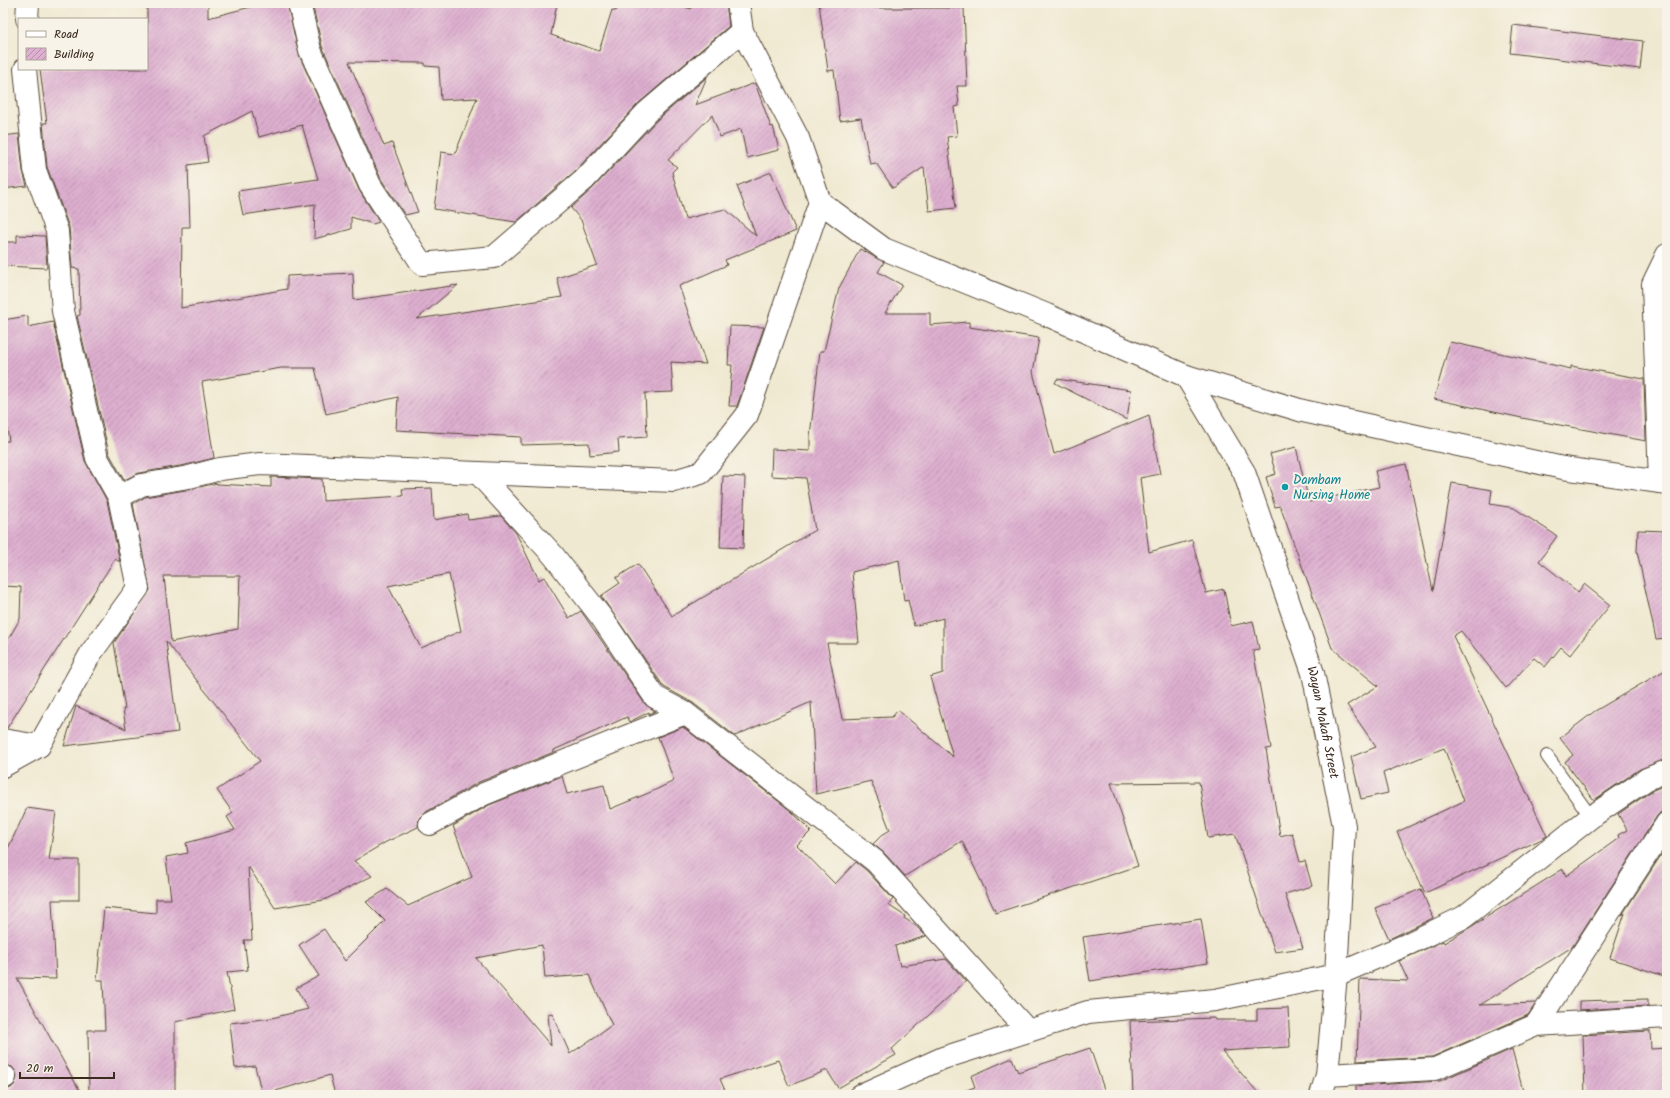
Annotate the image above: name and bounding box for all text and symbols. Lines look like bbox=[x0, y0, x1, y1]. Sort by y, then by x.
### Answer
legend bbox=[18, 18, 148, 70]
text: Road bbox=[54, 25, 79, 44]
text: Building bbox=[54, 45, 94, 64]
place label: Dambam Nursing Home bbox=[1293, 470, 1370, 506]
marker: Dambam Nursing Home bbox=[1280, 482, 1290, 492]
street label: Wayan Makafi Street bbox=[1301, 663, 1345, 781]
scale bar bbox=[20, 1054, 114, 1080]
text: 20 m bbox=[26, 1059, 54, 1078]

